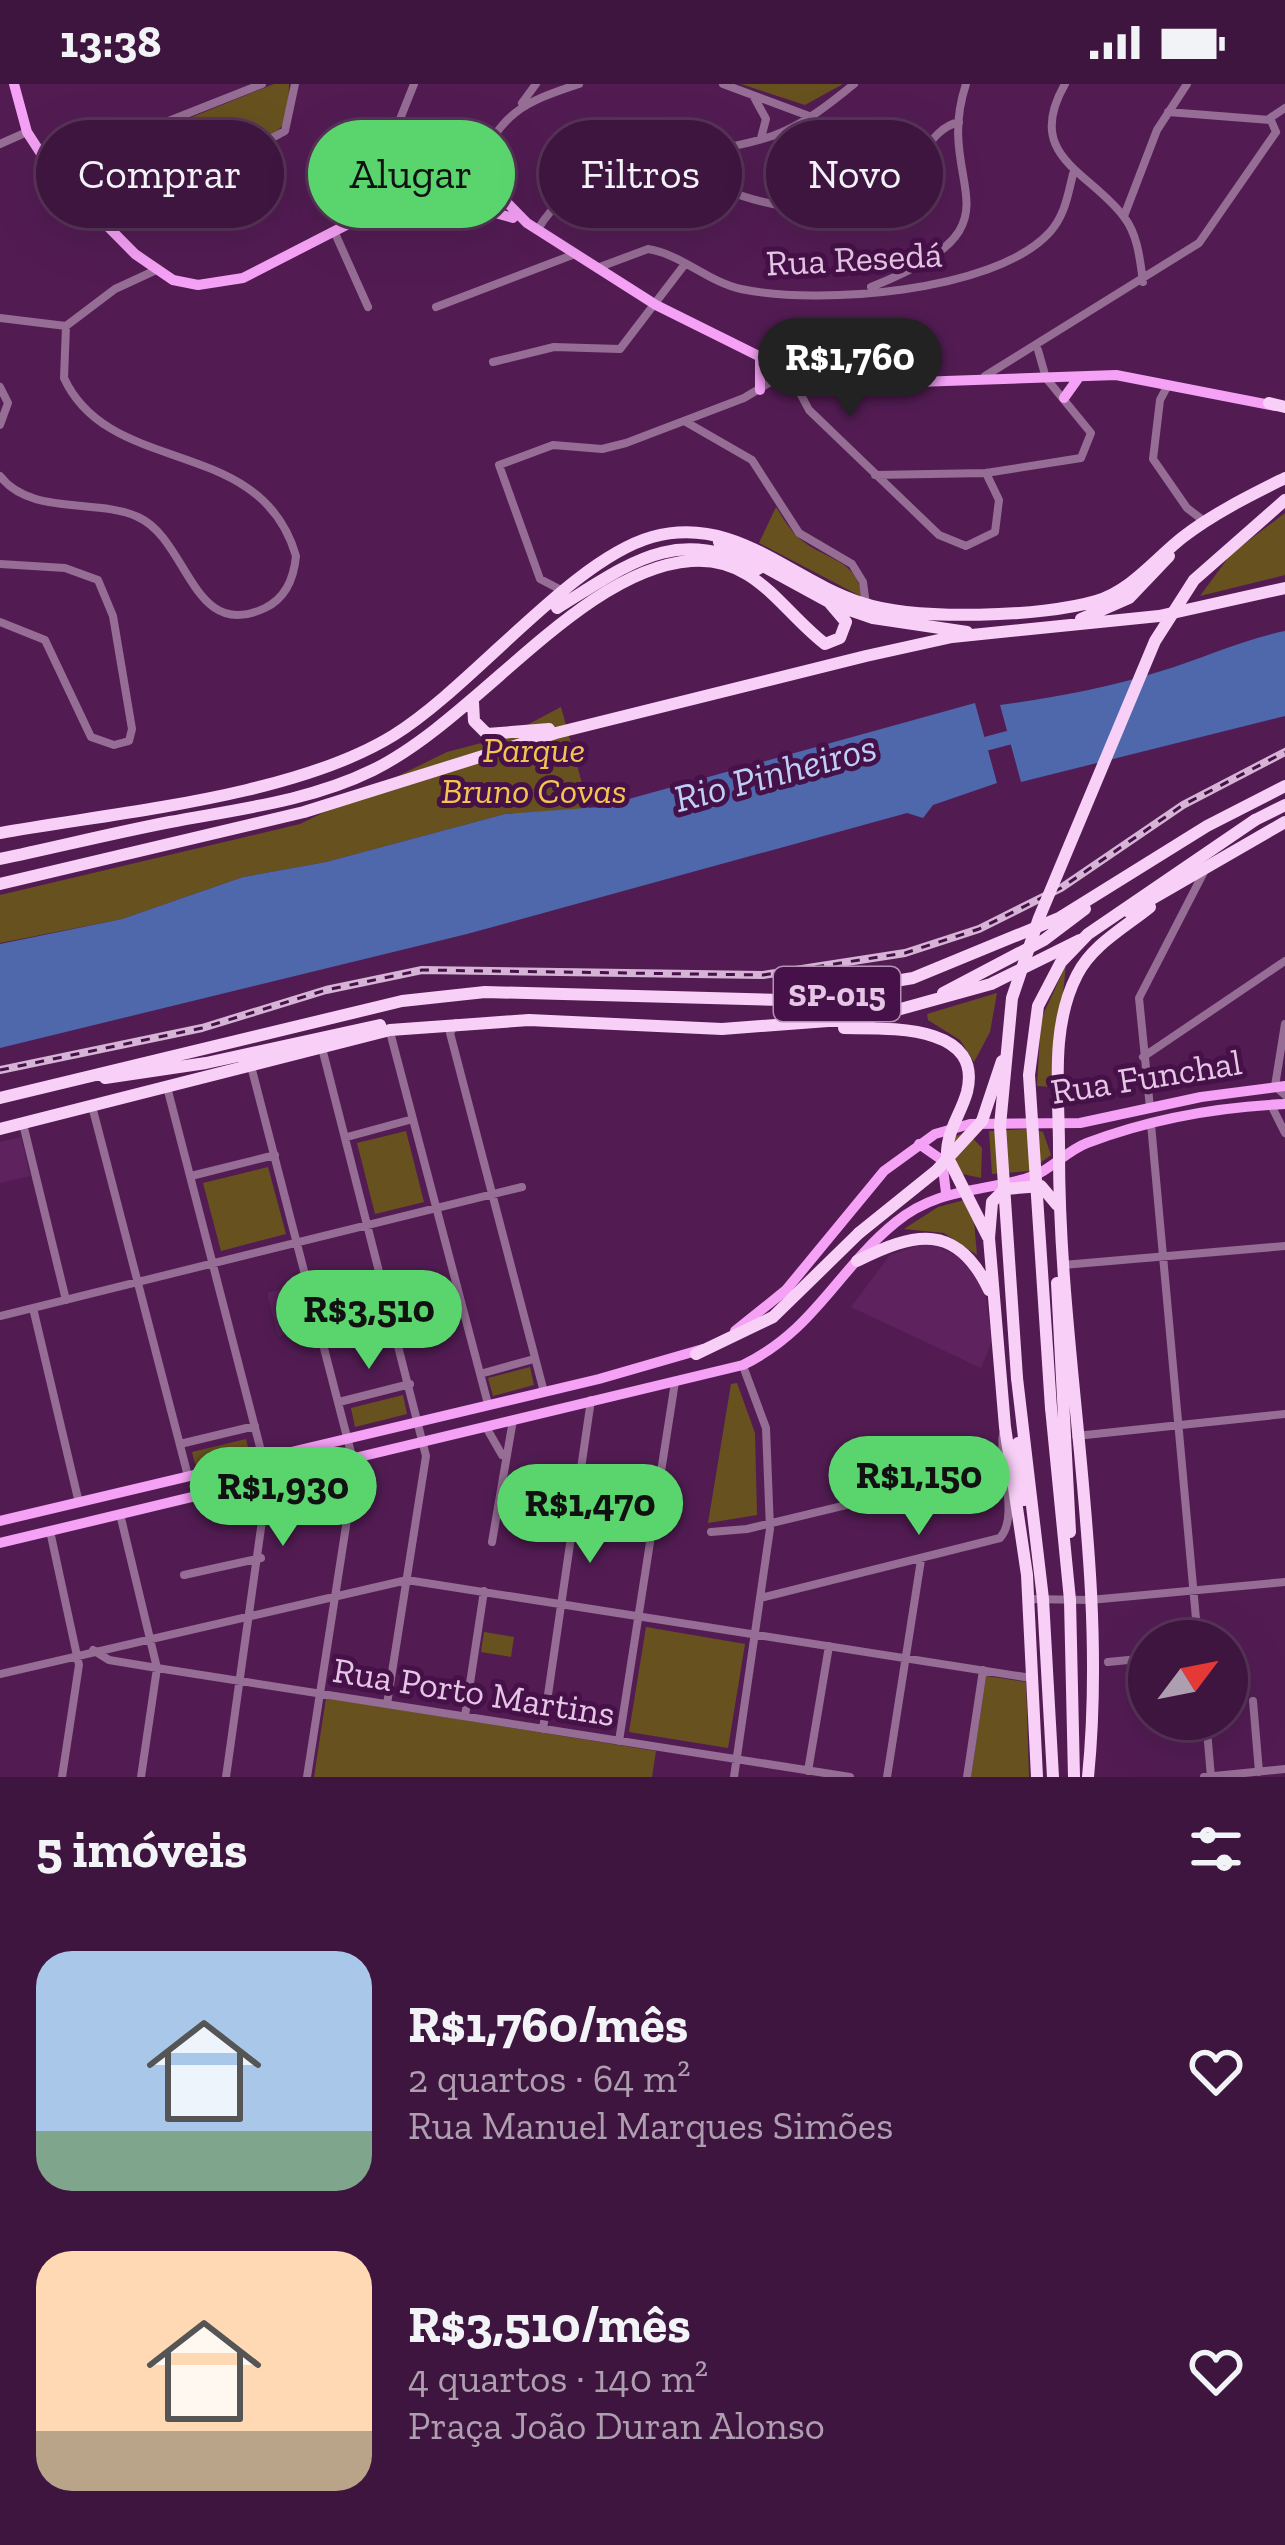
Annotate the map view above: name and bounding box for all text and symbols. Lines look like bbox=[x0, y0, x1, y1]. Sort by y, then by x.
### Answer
text: 13:38 bbox=[60, 15, 162, 69]
chip: Comprar bbox=[36, 120, 284, 228]
chip: Alugar bbox=[308, 120, 515, 228]
chip: Filtros bbox=[539, 120, 742, 228]
chip: Novo bbox=[766, 120, 943, 228]
street label: Rua Resedá bbox=[765, 232, 943, 285]
pin: R$1,760 bbox=[739, 318, 961, 420]
text: R$1,760 bbox=[785, 333, 915, 380]
water label: Rio Pinheiros bbox=[669, 723, 882, 822]
park label: Parque Bruno Covas bbox=[441, 728, 627, 812]
road number: SP-015 bbox=[774, 967, 900, 1021]
street label: Rua Funchal bbox=[1048, 1040, 1245, 1113]
pin: R$3,510 bbox=[258, 1270, 480, 1372]
text: R$3,510 bbox=[303, 1285, 435, 1332]
pin: R$1,150 bbox=[808, 1436, 1030, 1538]
pin: R$1,930 bbox=[172, 1447, 394, 1549]
text: R$1,150 bbox=[855, 1451, 983, 1498]
text: R$1,930 bbox=[217, 1462, 349, 1509]
pin: R$1,470 bbox=[479, 1464, 701, 1566]
text: R$1,470 bbox=[524, 1479, 656, 1526]
north arrow bbox=[1128, 1620, 1248, 1740]
map controls bbox=[1128, 1620, 1248, 1740]
street label: Rua Porto Martins bbox=[330, 1648, 618, 1735]
icon: filters bbox=[1183, 1816, 1249, 1882]
text: 5 imóveis bbox=[36, 1819, 247, 1880]
text: R$1,760/mês bbox=[408, 1994, 688, 2055]
icon: home bbox=[132, 1999, 276, 2143]
icon: heart bbox=[1183, 2038, 1249, 2104]
text: 2 quartos · 64 m² bbox=[408, 2055, 690, 2102]
text: Rua Manuel Marques Simões bbox=[408, 2102, 893, 2149]
text: R$3,510/mês bbox=[408, 2294, 691, 2355]
icon: home bbox=[132, 2299, 276, 2443]
icon: heart bbox=[1183, 2338, 1249, 2404]
text: 4 quartos · 140 m² bbox=[408, 2355, 708, 2402]
text: Praça João Duran Alonso bbox=[408, 2402, 825, 2449]

